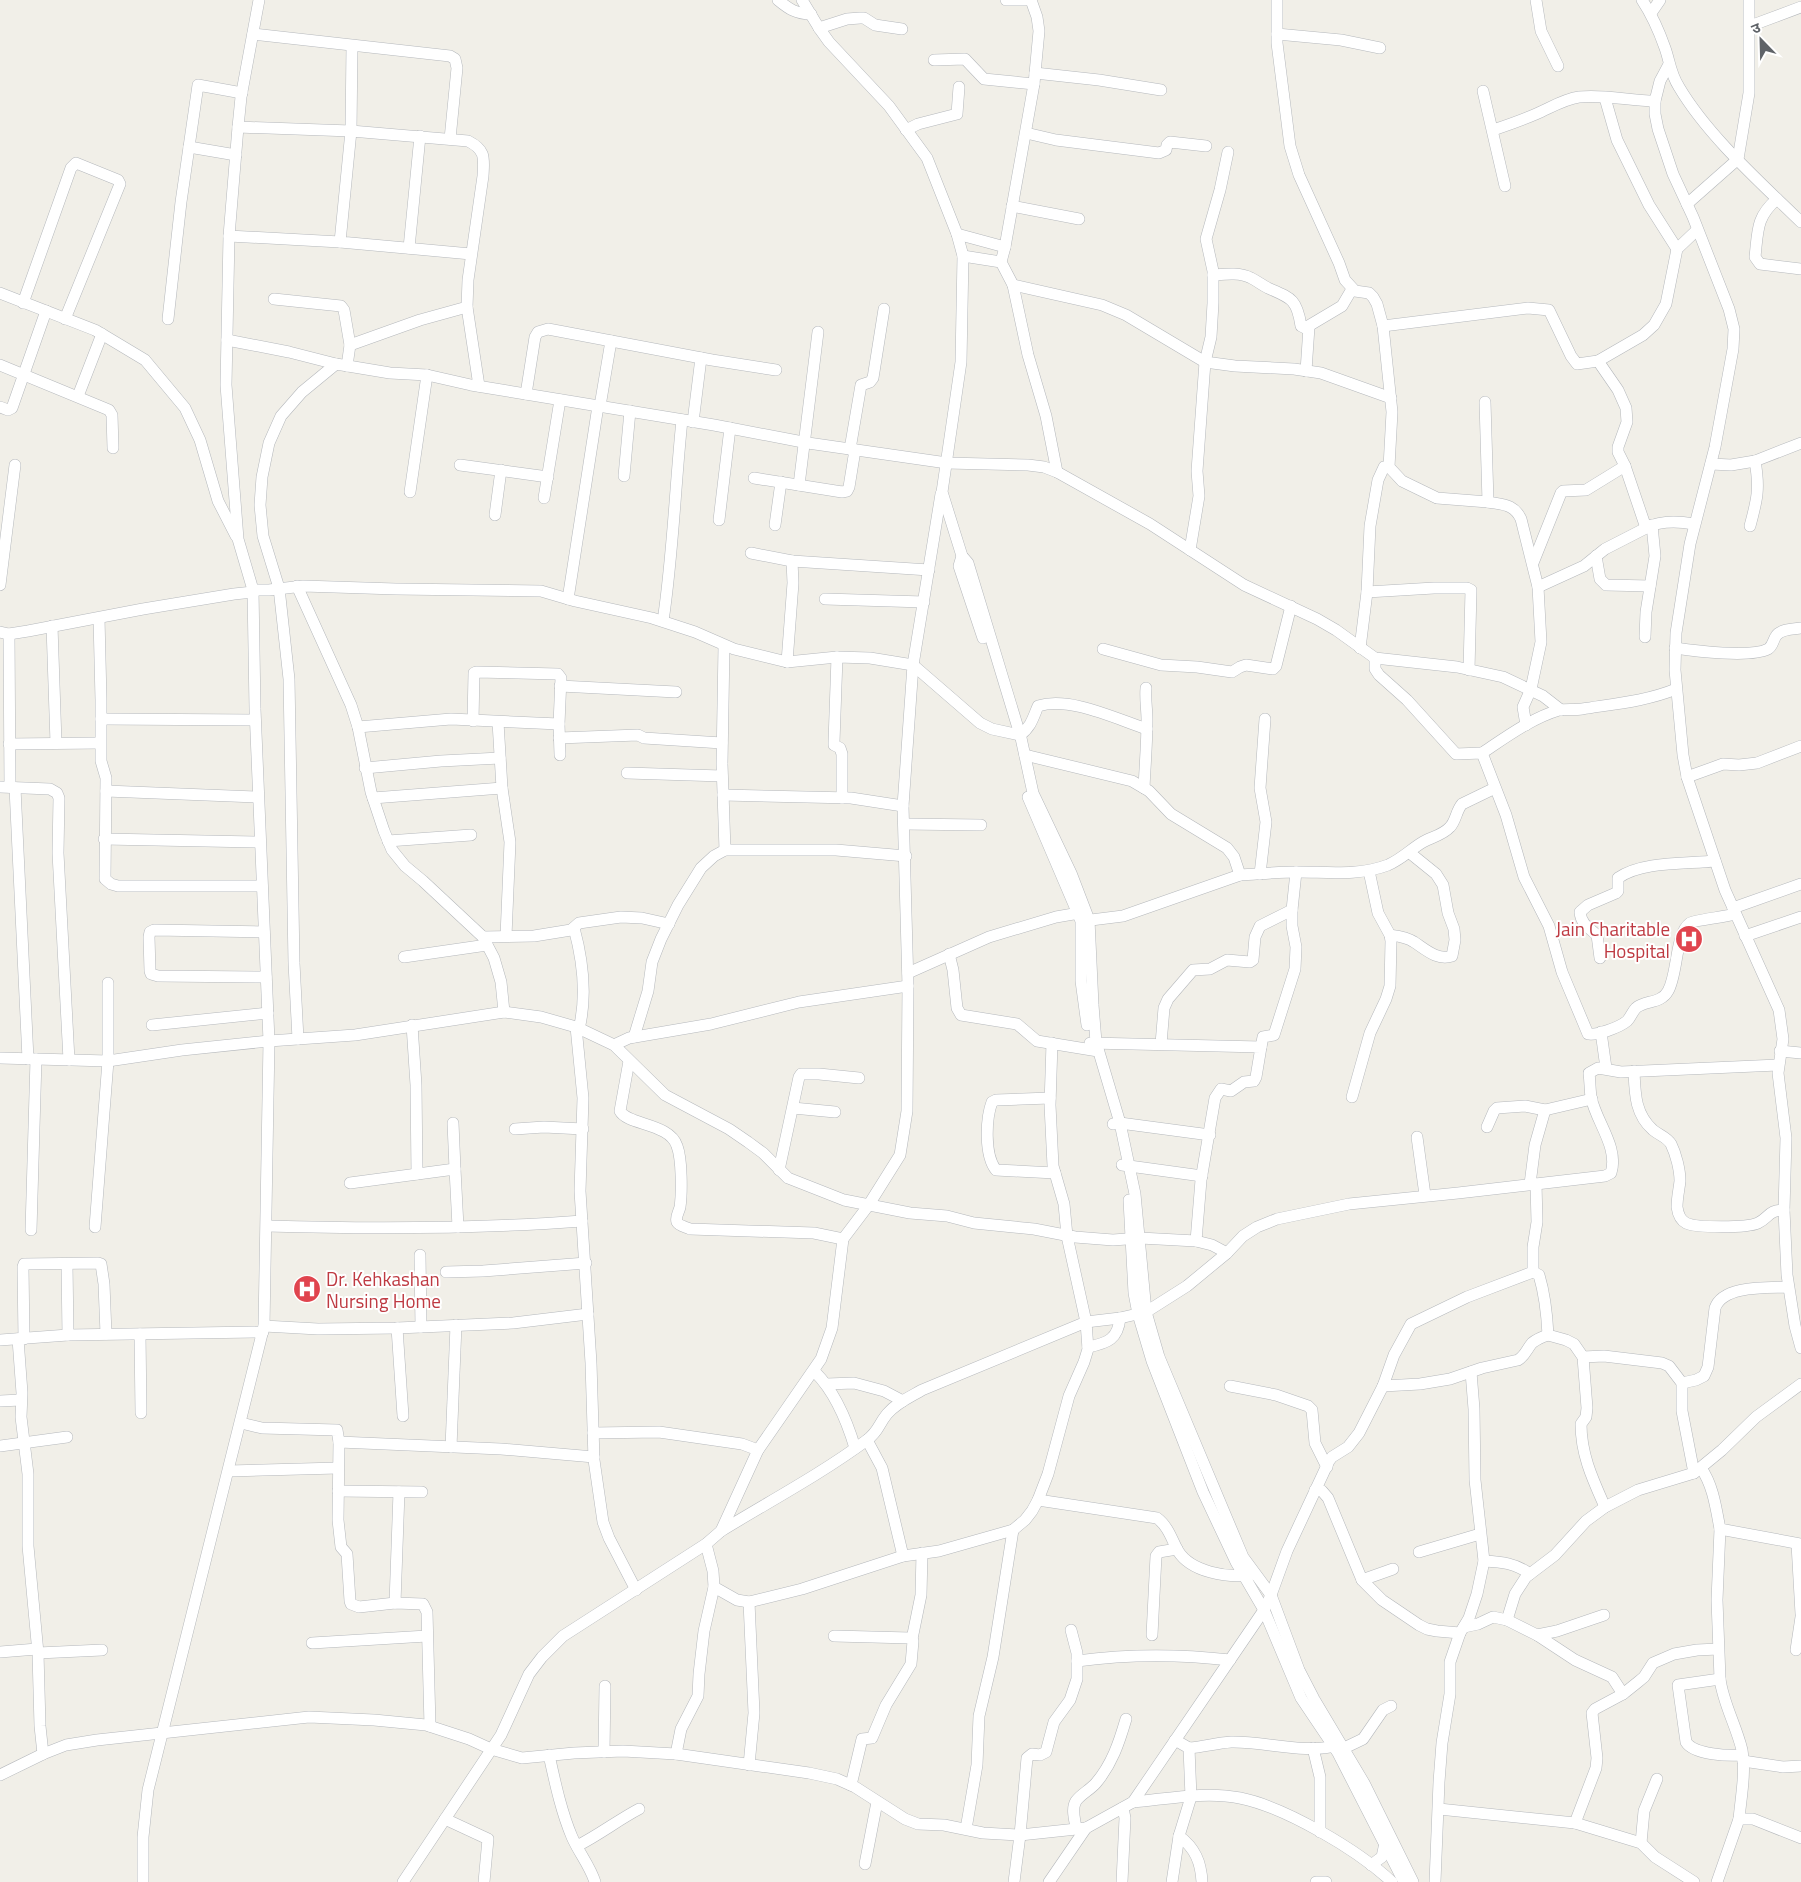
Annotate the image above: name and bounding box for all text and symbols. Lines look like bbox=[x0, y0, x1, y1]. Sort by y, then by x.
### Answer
north arrow bbox=[1736, 15, 1786, 65]
text: उ bbox=[1748, 16, 1764, 39]
place label: Jain Charitable Hospital bbox=[1555, 914, 1670, 965]
hospital icon: Jain Charitable Hospital bbox=[1674, 924, 1704, 954]
place label: Dr. Kehkashan Nursing Home bbox=[326, 1264, 441, 1315]
hospital icon: Dr. Kehkashan Nursing Home bbox=[292, 1274, 322, 1304]

